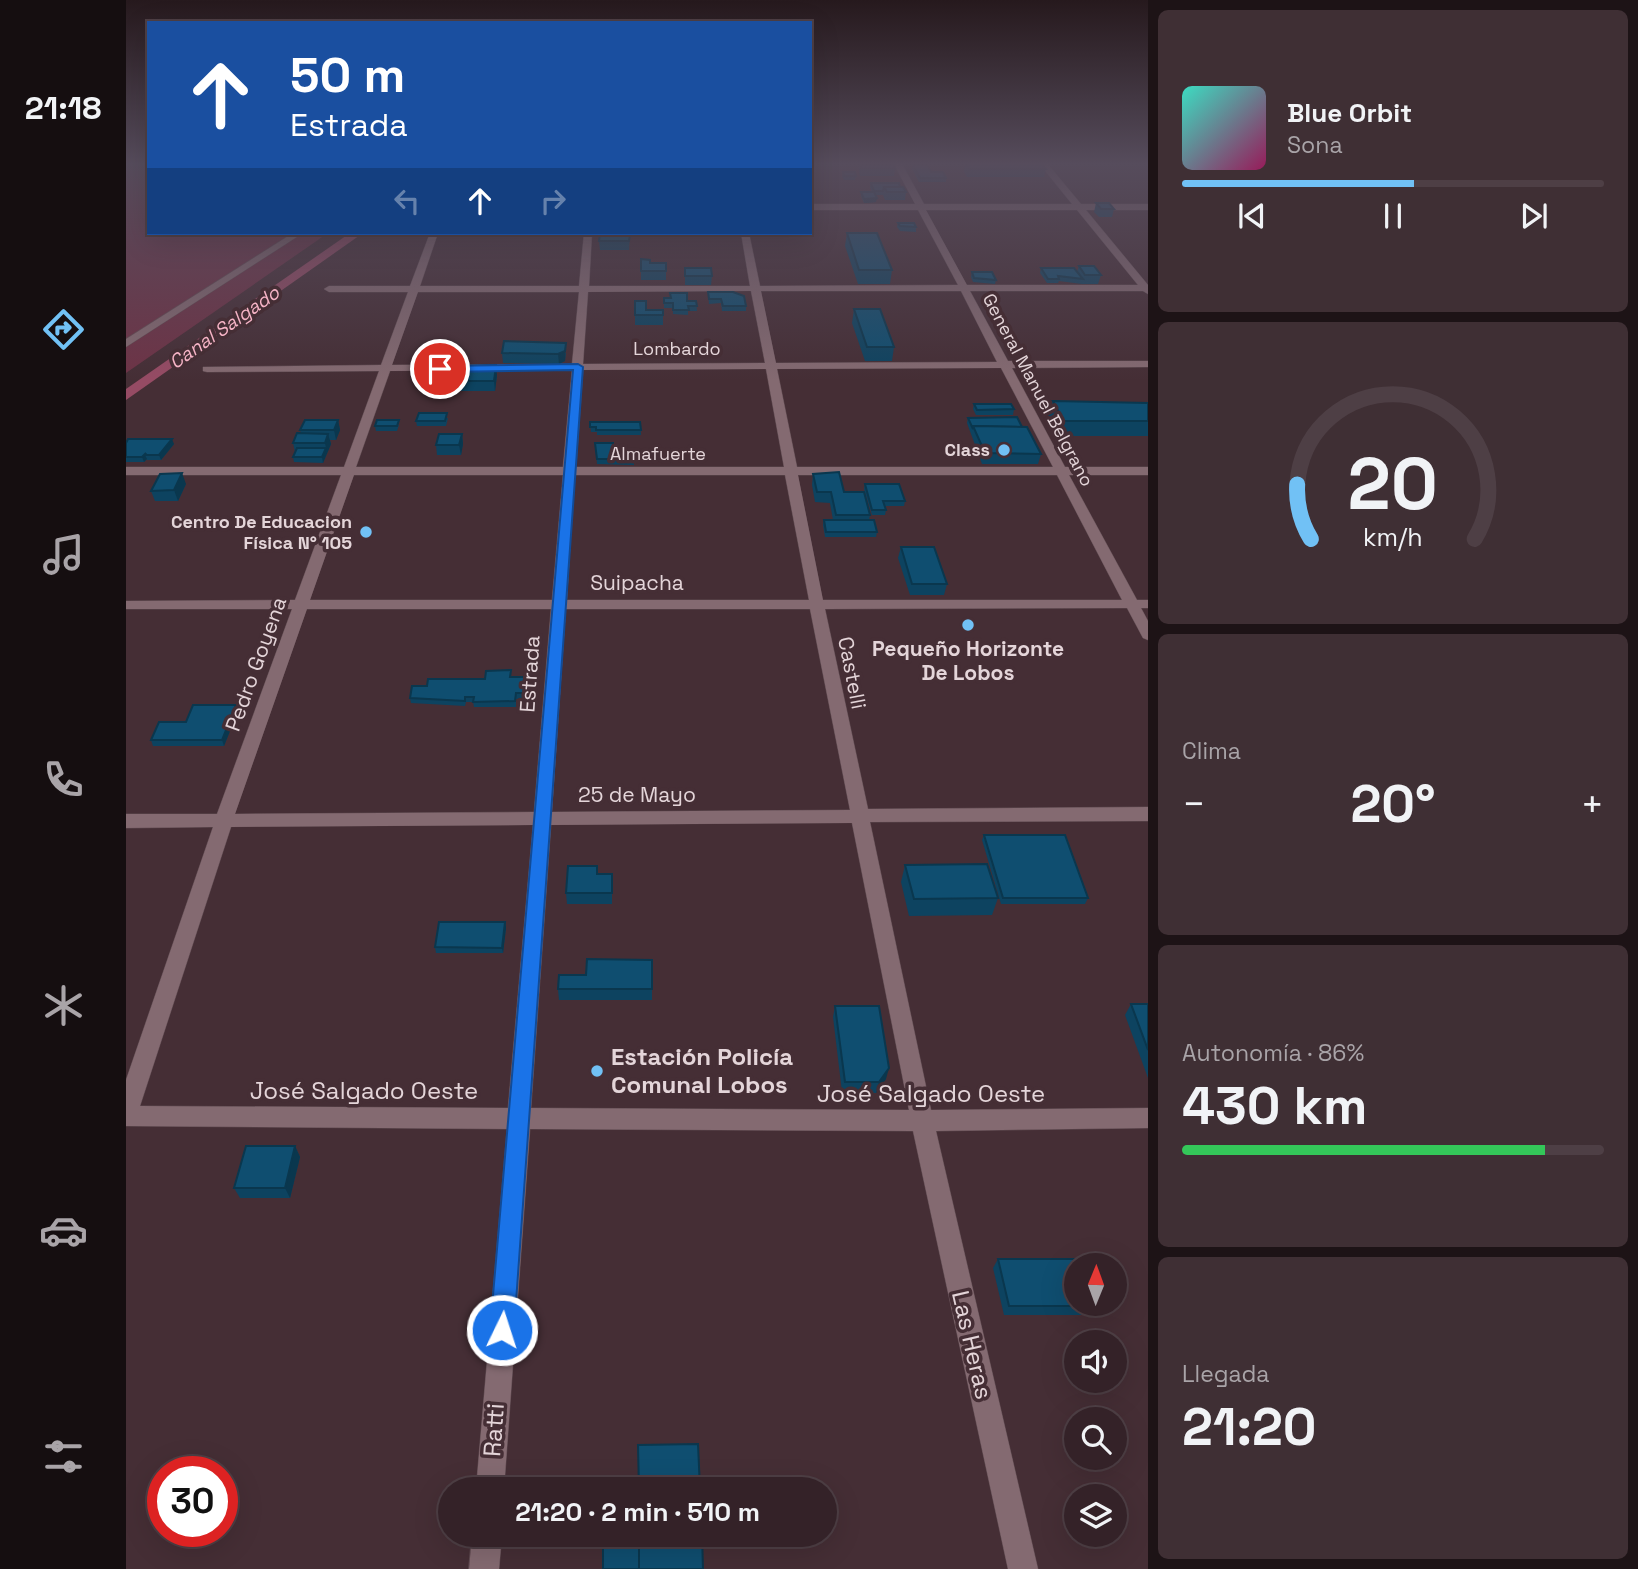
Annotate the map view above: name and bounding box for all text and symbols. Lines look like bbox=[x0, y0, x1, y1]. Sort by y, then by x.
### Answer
text: 50 m bbox=[290, 44, 405, 106]
icon: ahead bbox=[175, 49, 266, 140]
text: 21:18 bbox=[25, 88, 101, 128]
text: Blue Orbit bbox=[1287, 96, 1412, 130]
text: Estrada bbox=[290, 105, 408, 145]
text: Sona bbox=[1287, 130, 1343, 160]
icon: left bbox=[388, 182, 426, 220]
icon: ahead bbox=[461, 182, 499, 220]
icon: right bbox=[534, 182, 572, 220]
icon: previous bbox=[1233, 197, 1271, 235]
icon: pause bbox=[1374, 197, 1412, 235]
icon: next bbox=[1515, 197, 1553, 235]
water label: Canal Salgado bbox=[164, 279, 285, 375]
street label: General Manuel Belgrano bbox=[978, 289, 1099, 490]
icon: directions bbox=[39, 305, 88, 354]
street label: Lombardo bbox=[633, 337, 721, 360]
pin bbox=[410, 339, 470, 399]
icon: arrive bbox=[421, 350, 459, 388]
text: 20 bbox=[1348, 437, 1438, 530]
place label: Class bbox=[944, 438, 990, 461]
street label: Almafuerte bbox=[610, 442, 706, 465]
marker: Class bbox=[996, 442, 1012, 458]
place label: Centro De Educacion Física N° 105 bbox=[171, 510, 352, 554]
text: km/h bbox=[1363, 520, 1423, 552]
marker: Centro De Educacion Física N° 105 bbox=[358, 524, 374, 540]
icon: music bbox=[39, 530, 88, 579]
street label: Suipacha bbox=[590, 569, 684, 596]
street label: Pedro Goyena bbox=[219, 593, 292, 735]
marker: Pequeño Horizonte De Lobos bbox=[960, 617, 976, 633]
street label: Estrada bbox=[513, 634, 546, 713]
street label: Castelli bbox=[832, 634, 873, 712]
place label: Pequeño Horizonte De Lobos bbox=[872, 635, 1064, 686]
text: Clima bbox=[1182, 736, 1241, 766]
icon: phone bbox=[39, 755, 88, 804]
text: 20° bbox=[1350, 771, 1436, 837]
text: − bbox=[1182, 780, 1206, 828]
text: + bbox=[1580, 780, 1604, 828]
street label: 25 de Mayo bbox=[578, 781, 696, 808]
icon: climate bbox=[39, 981, 88, 1030]
text: Autonomía · 86% bbox=[1182, 1038, 1364, 1068]
place label: Estación Policía Comunal Lobos bbox=[611, 1041, 793, 1100]
marker: Estación Policía Comunal Lobos bbox=[589, 1063, 605, 1079]
text: 430 km bbox=[1182, 1073, 1367, 1139]
street label: José Salgado Oeste bbox=[250, 1075, 478, 1106]
street label: José Salgado Oeste bbox=[817, 1078, 1045, 1109]
icon: car bbox=[39, 1206, 88, 1255]
north arrow bbox=[1064, 1253, 1127, 1316]
map controls bbox=[1064, 1253, 1127, 1547]
street label: Las Heras bbox=[945, 1288, 1000, 1402]
position arrow bbox=[465, 1293, 539, 1367]
button: sound bbox=[1064, 1330, 1127, 1393]
text: Llegada bbox=[1182, 1359, 1270, 1389]
text: 21:20 bbox=[1182, 1394, 1316, 1460]
street label: Ratti bbox=[476, 1402, 511, 1458]
button: search bbox=[1064, 1407, 1127, 1470]
icon: filters bbox=[39, 1432, 88, 1481]
speed limit sign: 30 bbox=[147, 1456, 238, 1547]
button: layers bbox=[1064, 1484, 1127, 1547]
text: 21:20 · 2 min · 510 m bbox=[515, 1495, 760, 1529]

